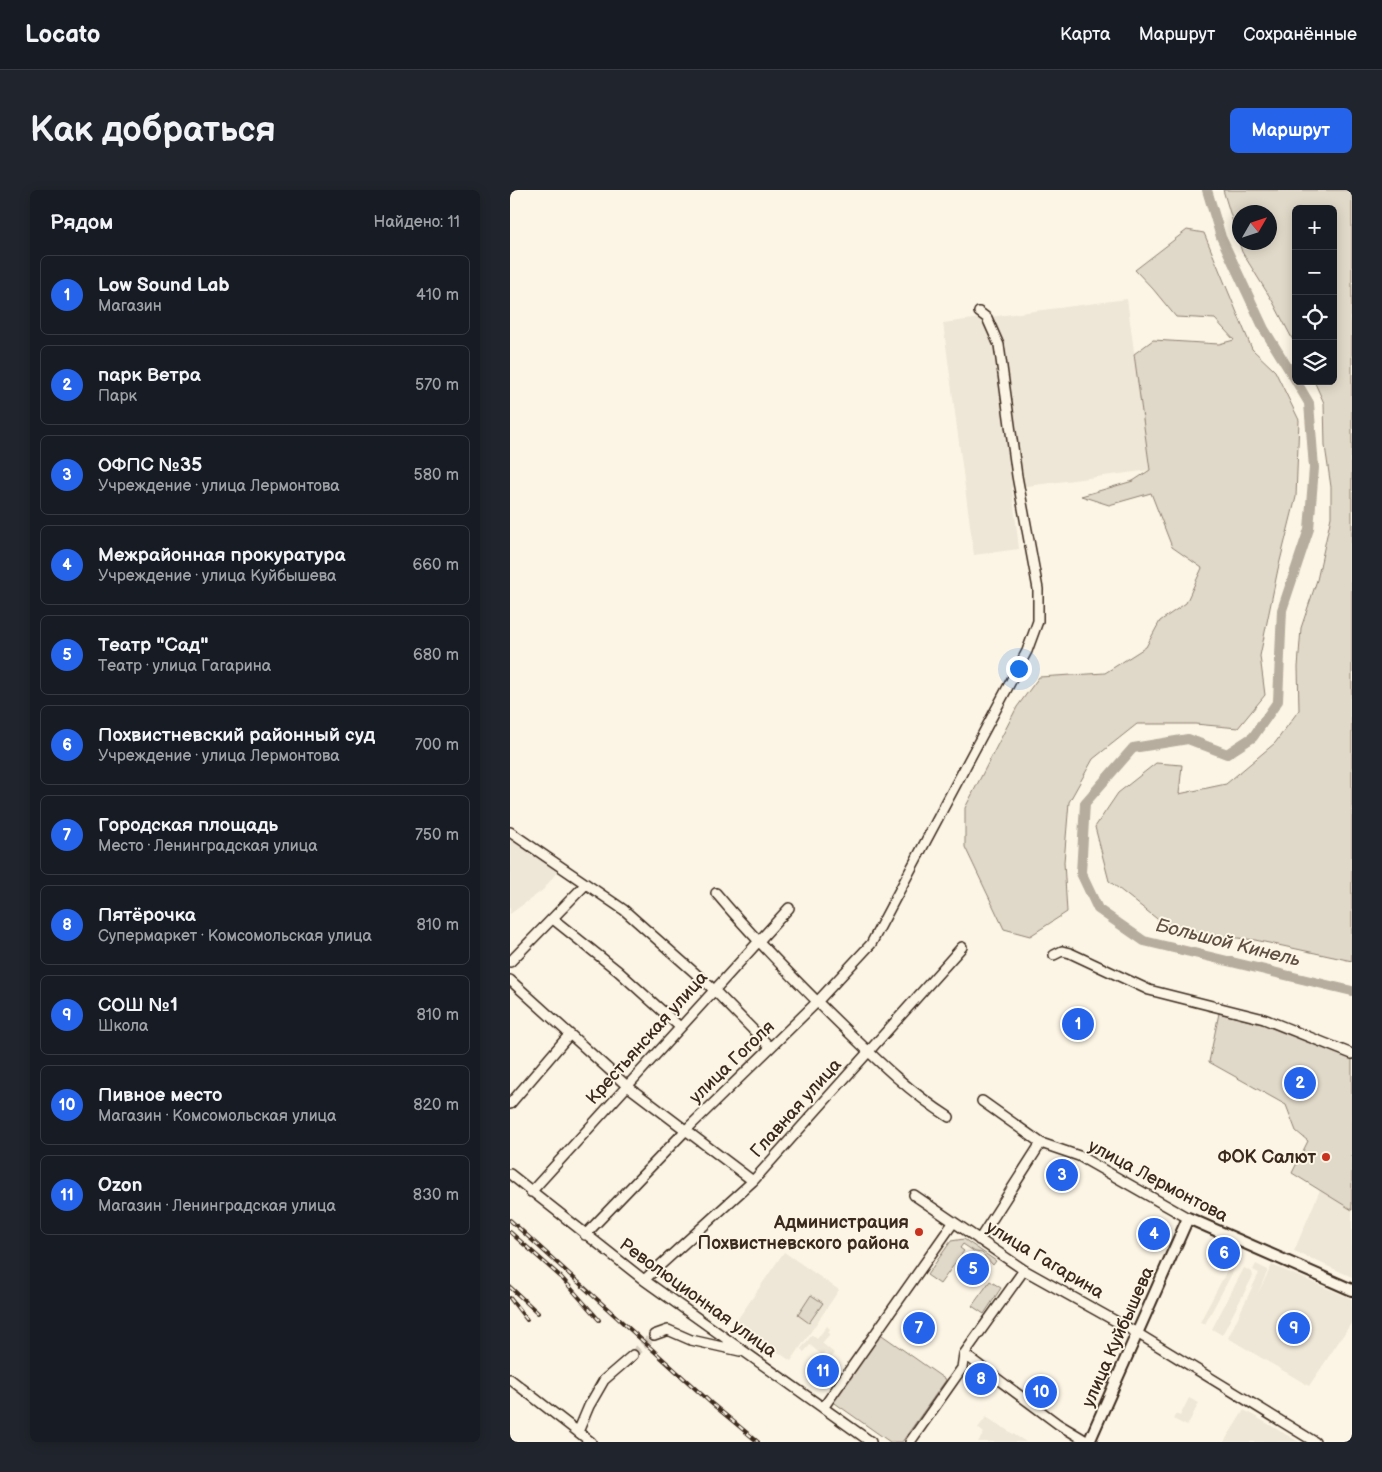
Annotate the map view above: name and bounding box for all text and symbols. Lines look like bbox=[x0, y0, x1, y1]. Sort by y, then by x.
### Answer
text: Locato bbox=[25, 20, 100, 49]
text: Карта bbox=[1060, 24, 1111, 45]
text: Маршрут bbox=[1139, 24, 1215, 45]
text: Сохранённые bbox=[1243, 24, 1357, 45]
button: Маршрут bbox=[1230, 108, 1352, 153]
text: Как добраться bbox=[30, 109, 276, 152]
north arrow bbox=[1232, 205, 1277, 250]
map controls bbox=[1292, 205, 1337, 385]
button: + bbox=[1292, 205, 1337, 250]
text: Рядом bbox=[50, 210, 113, 235]
text: Найдено: 11 bbox=[374, 213, 460, 232]
button: − bbox=[1292, 250, 1337, 295]
text: Low Sound Lab bbox=[98, 274, 230, 297]
text: 1 bbox=[64, 286, 70, 305]
text: 410 m bbox=[416, 286, 459, 305]
button: locate bbox=[1292, 295, 1337, 340]
text: Магазин bbox=[98, 297, 162, 316]
button: layers bbox=[1292, 340, 1337, 385]
text: парк Ветра bbox=[98, 364, 201, 387]
text: 2 bbox=[62, 376, 72, 395]
text: 570 m bbox=[415, 376, 459, 395]
text: Парк bbox=[98, 387, 137, 406]
text: ОФПС №35 bbox=[98, 454, 202, 477]
text: 3 bbox=[62, 466, 72, 485]
text: 580 m bbox=[414, 466, 459, 485]
text: Учреждение · улица Лермонтова bbox=[98, 477, 340, 496]
text: Межрайонная прокуратура bbox=[98, 544, 346, 567]
text: 4 bbox=[62, 556, 72, 575]
text: 660 m bbox=[412, 556, 459, 575]
text: Учреждение · улица Куйбышева bbox=[98, 567, 337, 586]
text: Театр "Сад" bbox=[98, 634, 208, 657]
text: 5 bbox=[62, 646, 72, 665]
text: 680 m bbox=[413, 646, 459, 665]
your location bbox=[1006, 656, 1032, 682]
text: Театр · улица Гагарина bbox=[98, 657, 271, 676]
text: Похвистневский районный суд bbox=[98, 724, 375, 747]
text: 6 bbox=[62, 736, 72, 755]
text: 700 m bbox=[415, 736, 459, 755]
text: Учреждение · улица Лермонтова bbox=[98, 747, 340, 766]
text: Городская площадь bbox=[98, 814, 278, 837]
text: 7 bbox=[63, 826, 71, 845]
text: 750 m bbox=[415, 826, 459, 845]
text: Место · Ленинградская улица bbox=[98, 837, 318, 856]
text: Пятёрочка bbox=[98, 904, 196, 927]
water label: Большой Кинель bbox=[1153, 914, 1303, 972]
text: 8 bbox=[62, 916, 72, 935]
text: 810 m bbox=[417, 916, 459, 935]
text: Супермаркет · Комсомольская улица bbox=[98, 927, 372, 946]
street label: Крестьянская улица bbox=[582, 967, 712, 1109]
text: СОШ №1 bbox=[98, 994, 178, 1017]
pin: 1 bbox=[1062, 1005, 1094, 1043]
text: 9 bbox=[62, 1006, 72, 1025]
text: 810 m bbox=[417, 1006, 459, 1025]
street label: улица Гоголя bbox=[685, 1016, 779, 1108]
text: Школа bbox=[98, 1017, 148, 1036]
street label: Главная улица bbox=[746, 1054, 846, 1162]
pin: 2 bbox=[1284, 1064, 1316, 1102]
text: Пивное место bbox=[98, 1084, 222, 1107]
text: 10 bbox=[59, 1096, 75, 1115]
text: 820 m bbox=[413, 1096, 459, 1115]
text: Магазин · Комсомольская улица bbox=[98, 1107, 336, 1126]
street label: улица Лермонтова bbox=[1085, 1135, 1232, 1227]
place label: ФОК Салют bbox=[1218, 1147, 1316, 1168]
marker: ФОК Салют bbox=[1320, 1151, 1332, 1163]
pin: 3 bbox=[1046, 1156, 1078, 1194]
text: Ozon bbox=[98, 1174, 142, 1197]
text: 11 bbox=[60, 1186, 74, 1205]
text: 830 m bbox=[413, 1186, 459, 1205]
text: Магазин · Ленинградская улица bbox=[98, 1197, 336, 1216]
place label: Администрация Похвистневского района bbox=[698, 1212, 910, 1254]
pin: 4 bbox=[1138, 1215, 1170, 1253]
street label: улица Гагарина bbox=[982, 1217, 1108, 1304]
marker: Администрация Похвистневского района bbox=[913, 1226, 925, 1238]
street label: Революционная улица bbox=[615, 1234, 781, 1362]
pin: 6 bbox=[1208, 1234, 1240, 1272]
pin: 5 bbox=[957, 1250, 989, 1288]
street label: улица Куйбышева bbox=[1078, 1263, 1159, 1411]
pin: 7 bbox=[903, 1309, 935, 1347]
pin: 9 bbox=[1278, 1309, 1310, 1347]
pin: 11 bbox=[807, 1352, 839, 1390]
pin: 8 bbox=[965, 1360, 997, 1398]
pin: 10 bbox=[1025, 1373, 1057, 1411]

